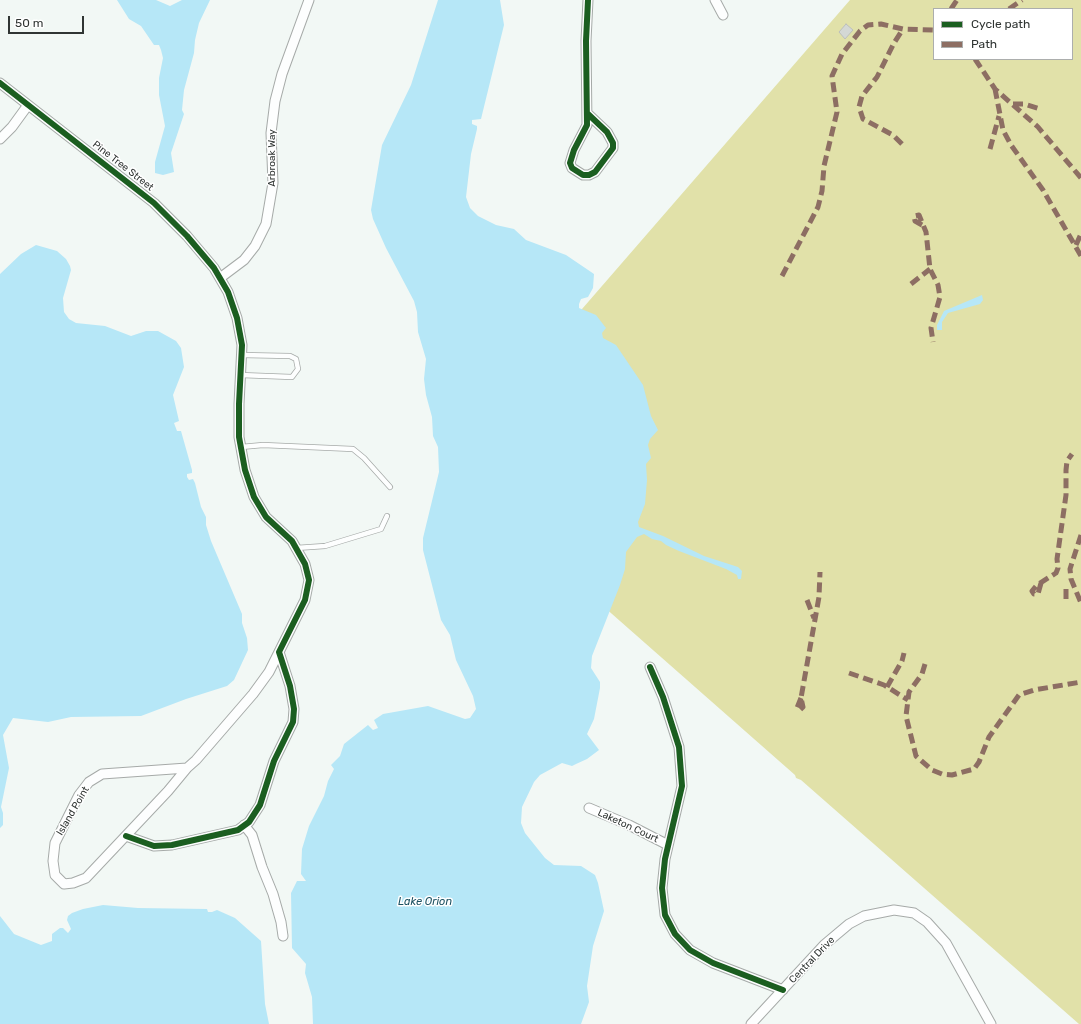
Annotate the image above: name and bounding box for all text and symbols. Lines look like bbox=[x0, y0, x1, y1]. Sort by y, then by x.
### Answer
scale bar bbox=[10, 8, 86, 34]
legend bbox=[933, 8, 1073, 60]
text: 50 m bbox=[15, 16, 43, 30]
text: Cycle path bbox=[971, 17, 1030, 31]
text: Path bbox=[971, 37, 997, 51]
street label: Arbroak Way bbox=[266, 129, 278, 187]
street label: Pine Tree Street bbox=[90, 138, 156, 194]
street label: Island Point bbox=[54, 784, 92, 838]
street label: Laketon Court bbox=[596, 807, 660, 845]
water label: Lake Orion bbox=[398, 895, 452, 909]
street label: Central Drive bbox=[787, 934, 837, 986]

